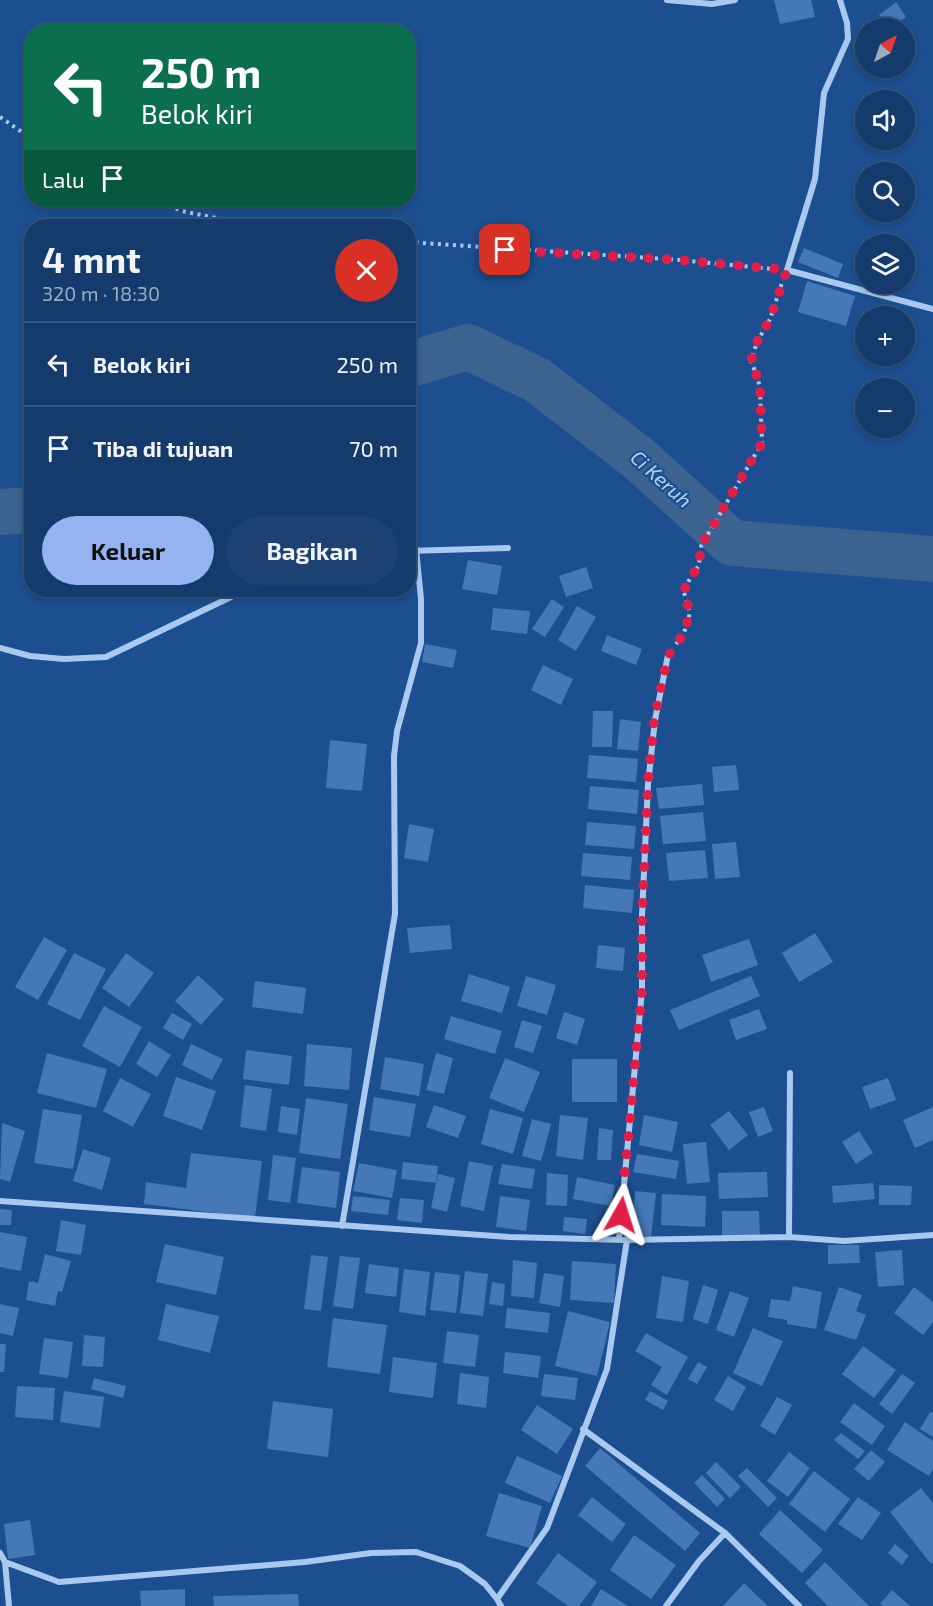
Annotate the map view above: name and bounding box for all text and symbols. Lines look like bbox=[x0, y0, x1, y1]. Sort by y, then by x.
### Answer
north arrow bbox=[855, 18, 915, 78]
map controls bbox=[855, 18, 915, 438]
text: 250 m bbox=[141, 46, 261, 96]
icon: left bbox=[42, 48, 120, 126]
button: sound bbox=[855, 90, 915, 150]
text: Belok kiri bbox=[141, 97, 253, 129]
icon: arrive bbox=[96, 162, 129, 195]
button: search bbox=[855, 162, 915, 222]
text: Lalu bbox=[42, 166, 84, 192]
pin bbox=[479, 224, 530, 275]
icon: arrive bbox=[488, 233, 521, 266]
button: layers bbox=[855, 234, 915, 294]
text: 4 mnt bbox=[42, 237, 141, 280]
button: close bbox=[335, 239, 398, 302]
text: 320 m · 18:30 bbox=[42, 281, 160, 305]
button: + bbox=[855, 306, 915, 366]
icon: left bbox=[42, 348, 75, 381]
text: Belok kiri bbox=[93, 351, 190, 377]
text: 250 m bbox=[336, 351, 398, 377]
button: − bbox=[855, 378, 915, 438]
icon: arrive bbox=[42, 432, 75, 465]
text: Tiba di tujuan bbox=[93, 435, 233, 461]
text: 70 m bbox=[349, 435, 398, 461]
water label: Ci Keruh bbox=[626, 445, 697, 512]
button: Keluar bbox=[42, 516, 214, 585]
button: Bagikan bbox=[226, 516, 398, 585]
position arrow bbox=[589, 1183, 653, 1247]

